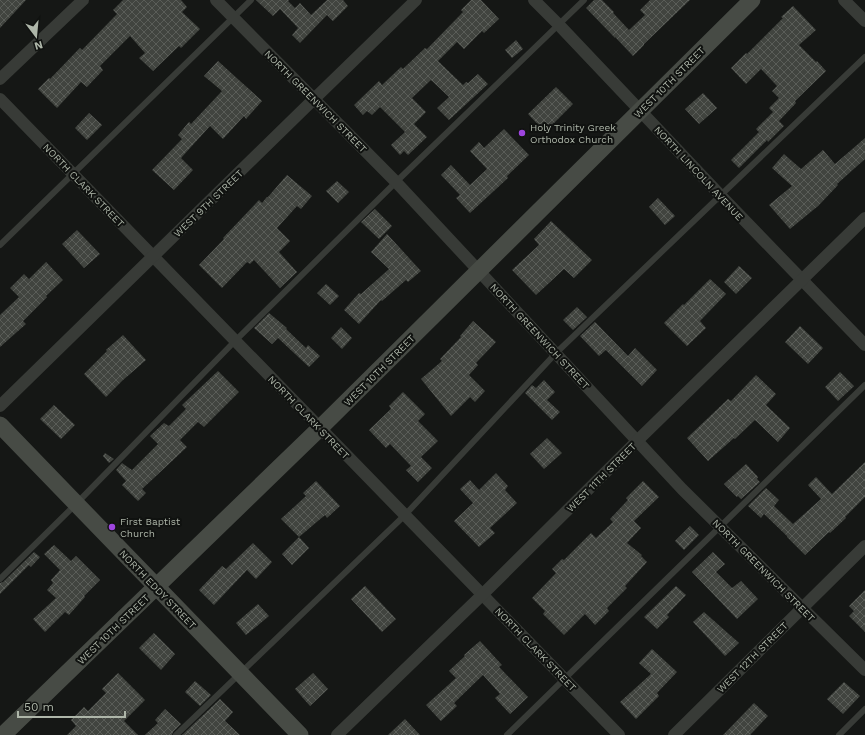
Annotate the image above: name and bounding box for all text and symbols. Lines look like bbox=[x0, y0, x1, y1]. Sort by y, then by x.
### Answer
north arrow bbox=[16, 16, 56, 56]
text: N bbox=[33, 38, 44, 53]
street label: WEST 10TH STREET bbox=[632, 45, 707, 120]
street label: NORTH GREENWICH STREET bbox=[262, 48, 369, 155]
place label: Holy Trinity Greek Orthodox Church bbox=[530, 122, 616, 145]
street label: NORTH LINCOLN AVENUE bbox=[652, 124, 745, 223]
marker: Holy Trinity Greek Orthodox Church bbox=[517, 128, 527, 138]
street label: NORTH CLARK STREET bbox=[41, 141, 126, 229]
street label: WEST 9TH STREET bbox=[172, 168, 245, 239]
street label: NORTH GREENWICH STREET bbox=[488, 281, 591, 391]
street label: WEST 10TH STREET bbox=[342, 333, 417, 408]
street label: NORTH CLARK STREET bbox=[266, 373, 351, 461]
street label: WEST 11TH STREET bbox=[564, 440, 638, 514]
place label: First Baptist Church bbox=[120, 516, 181, 539]
street label: NORTH GREENWICH STREET bbox=[710, 517, 817, 624]
marker: First Baptist Church bbox=[107, 522, 117, 532]
street label: NORTH EDDY STREET bbox=[117, 548, 198, 631]
street label: WEST 10TH STREET bbox=[75, 592, 152, 667]
street label: NORTH CLARK STREET bbox=[493, 605, 578, 693]
street label: WEST 12TH STREET bbox=[715, 620, 790, 695]
scale bar bbox=[18, 693, 125, 719]
text: 50 m bbox=[24, 700, 54, 714]

